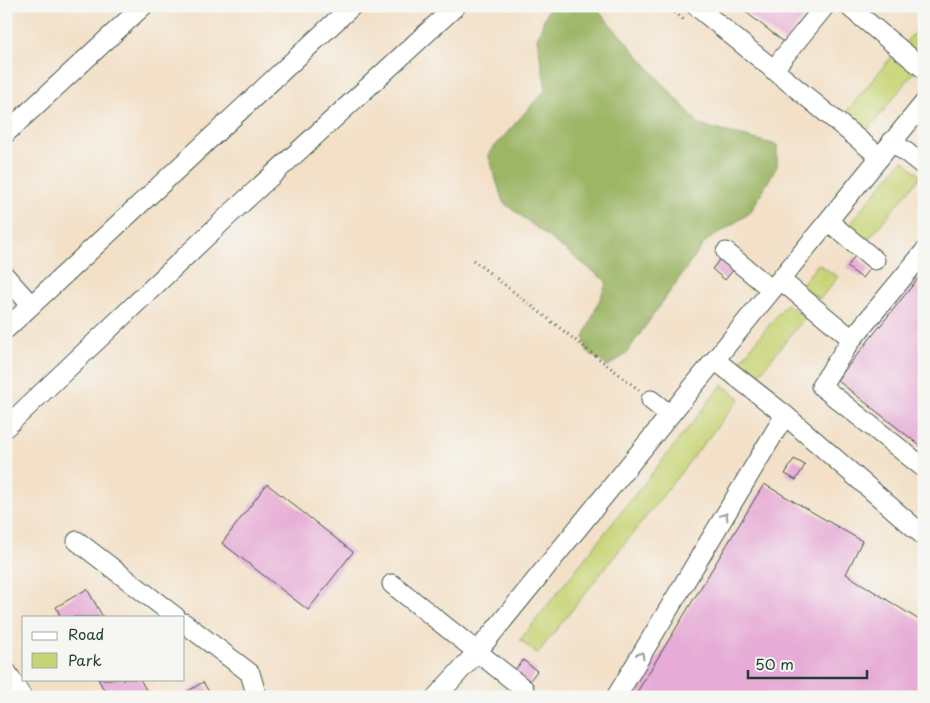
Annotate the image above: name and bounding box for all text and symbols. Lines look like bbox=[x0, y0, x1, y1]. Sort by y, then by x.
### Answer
one-way arrow bbox=[718, 512, 728, 521]
legend bbox=[22, 616, 185, 680]
text: Road bbox=[68, 622, 104, 645]
text: Park bbox=[68, 648, 102, 671]
scale bar bbox=[748, 648, 866, 680]
one-way arrow bbox=[634, 651, 644, 660]
text: 50 m bbox=[755, 652, 794, 675]

